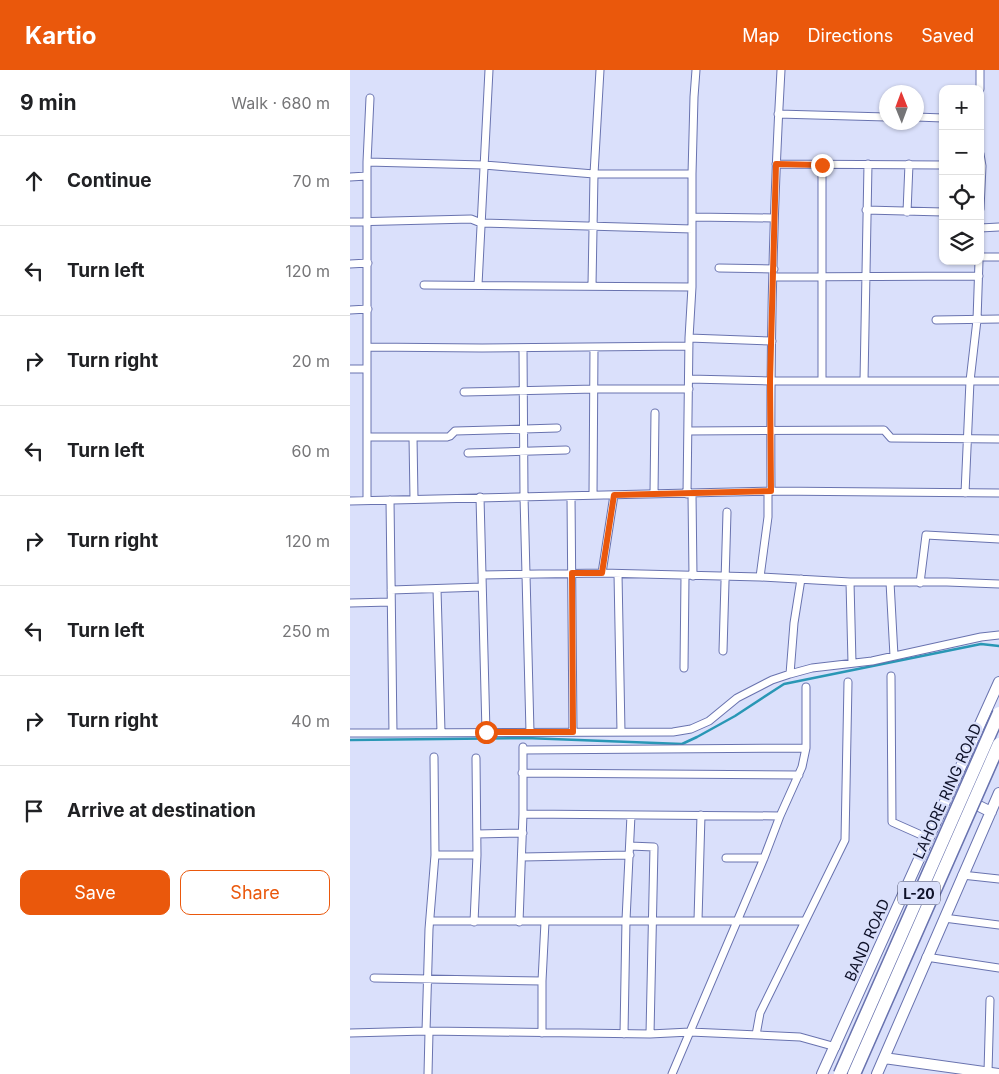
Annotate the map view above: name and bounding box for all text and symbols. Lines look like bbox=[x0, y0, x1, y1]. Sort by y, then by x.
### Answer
text: Kartio bbox=[25, 21, 96, 50]
text: Map bbox=[742, 25, 780, 46]
text: Directions bbox=[808, 25, 893, 46]
text: Saved bbox=[921, 25, 974, 46]
north arrow bbox=[879, 85, 924, 130]
map controls bbox=[939, 85, 984, 265]
button: + bbox=[939, 85, 984, 130]
text: 9 min bbox=[20, 90, 77, 115]
text: Walk · 680 m bbox=[231, 93, 330, 113]
button: − bbox=[939, 130, 984, 175]
route end bbox=[811, 154, 834, 177]
icon: ahead bbox=[20, 167, 48, 195]
text: Continue bbox=[67, 169, 152, 192]
text: 70 m bbox=[293, 171, 330, 191]
button: locate bbox=[939, 175, 984, 220]
button: layers bbox=[939, 220, 984, 265]
icon: left bbox=[20, 257, 48, 285]
text: Turn left bbox=[67, 259, 145, 282]
text: 120 m bbox=[285, 261, 330, 281]
icon: right bbox=[20, 347, 48, 375]
text: Turn right bbox=[67, 349, 158, 372]
text: 20 m bbox=[292, 351, 330, 371]
icon: left bbox=[20, 437, 48, 465]
text: Turn left bbox=[67, 439, 145, 462]
text: 60 m bbox=[291, 441, 330, 461]
icon: right bbox=[20, 527, 48, 555]
text: Turn right bbox=[67, 529, 158, 552]
text: 120 m bbox=[285, 531, 330, 551]
icon: left bbox=[20, 617, 48, 645]
text: Turn left bbox=[67, 619, 145, 642]
text: 250 m bbox=[282, 621, 330, 641]
icon: right bbox=[20, 707, 48, 735]
text: Turn right bbox=[67, 709, 158, 732]
text: 40 m bbox=[291, 711, 330, 731]
street label: LAHORE RING ROAD bbox=[909, 720, 985, 862]
route start bbox=[475, 721, 498, 744]
icon: arrive bbox=[20, 797, 48, 825]
text: Arrive at destination bbox=[67, 799, 256, 822]
button: Save bbox=[20, 870, 170, 915]
button: Share bbox=[180, 870, 330, 915]
road number: L-20 bbox=[898, 881, 940, 904]
street label: BAND ROAD bbox=[840, 896, 894, 984]

